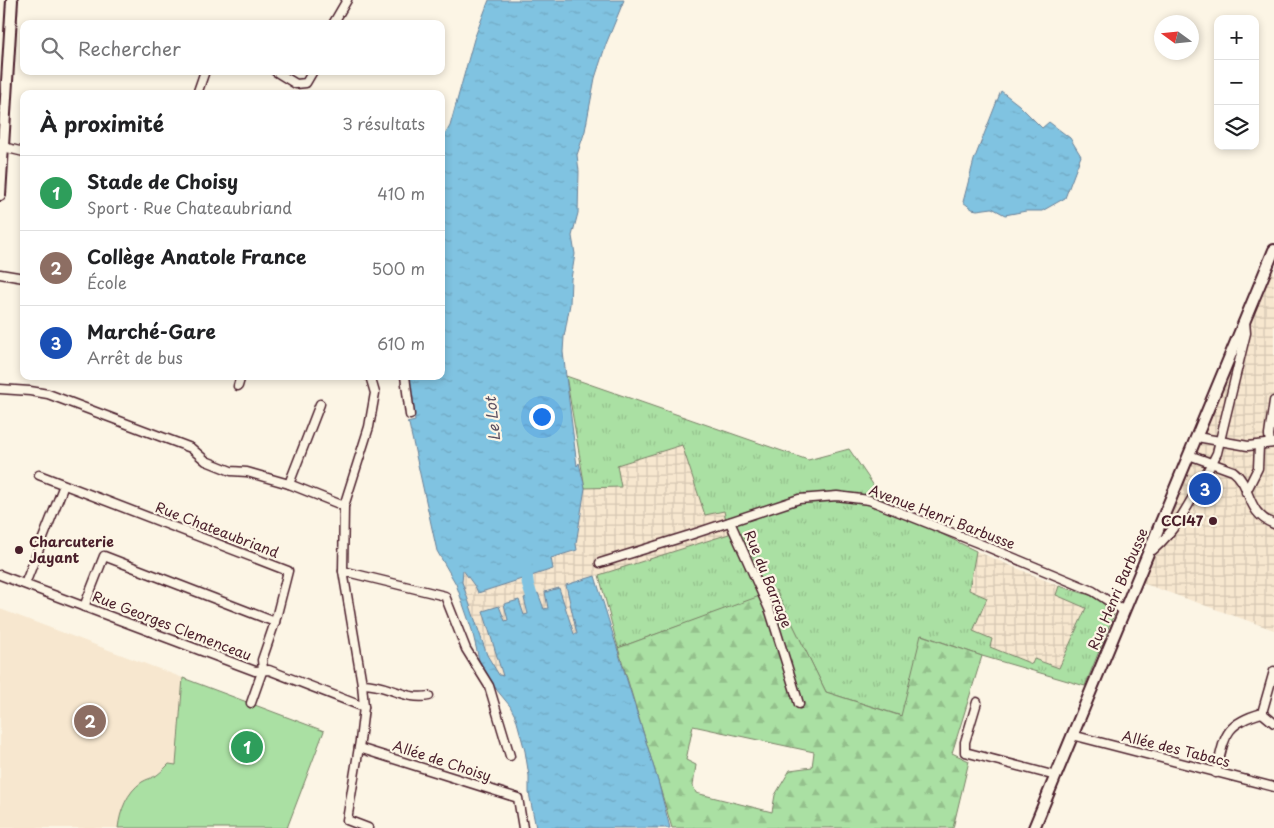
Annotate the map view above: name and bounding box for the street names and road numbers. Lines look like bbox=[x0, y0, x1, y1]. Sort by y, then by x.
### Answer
street label: Avenue Henri Barbusse bbox=[866, 479, 1018, 554]
street label: Rue Chateaubriand bbox=[152, 496, 282, 563]
street label: Rue Henri Barbusse bbox=[1082, 525, 1153, 653]
street label: Rue du Barrage bbox=[739, 527, 798, 631]
street label: Rue Georges Clemenceau bbox=[90, 585, 255, 666]
street label: Allée des Tabacs bbox=[1120, 725, 1233, 772]
street label: Allée de Choisy bbox=[390, 735, 494, 786]

